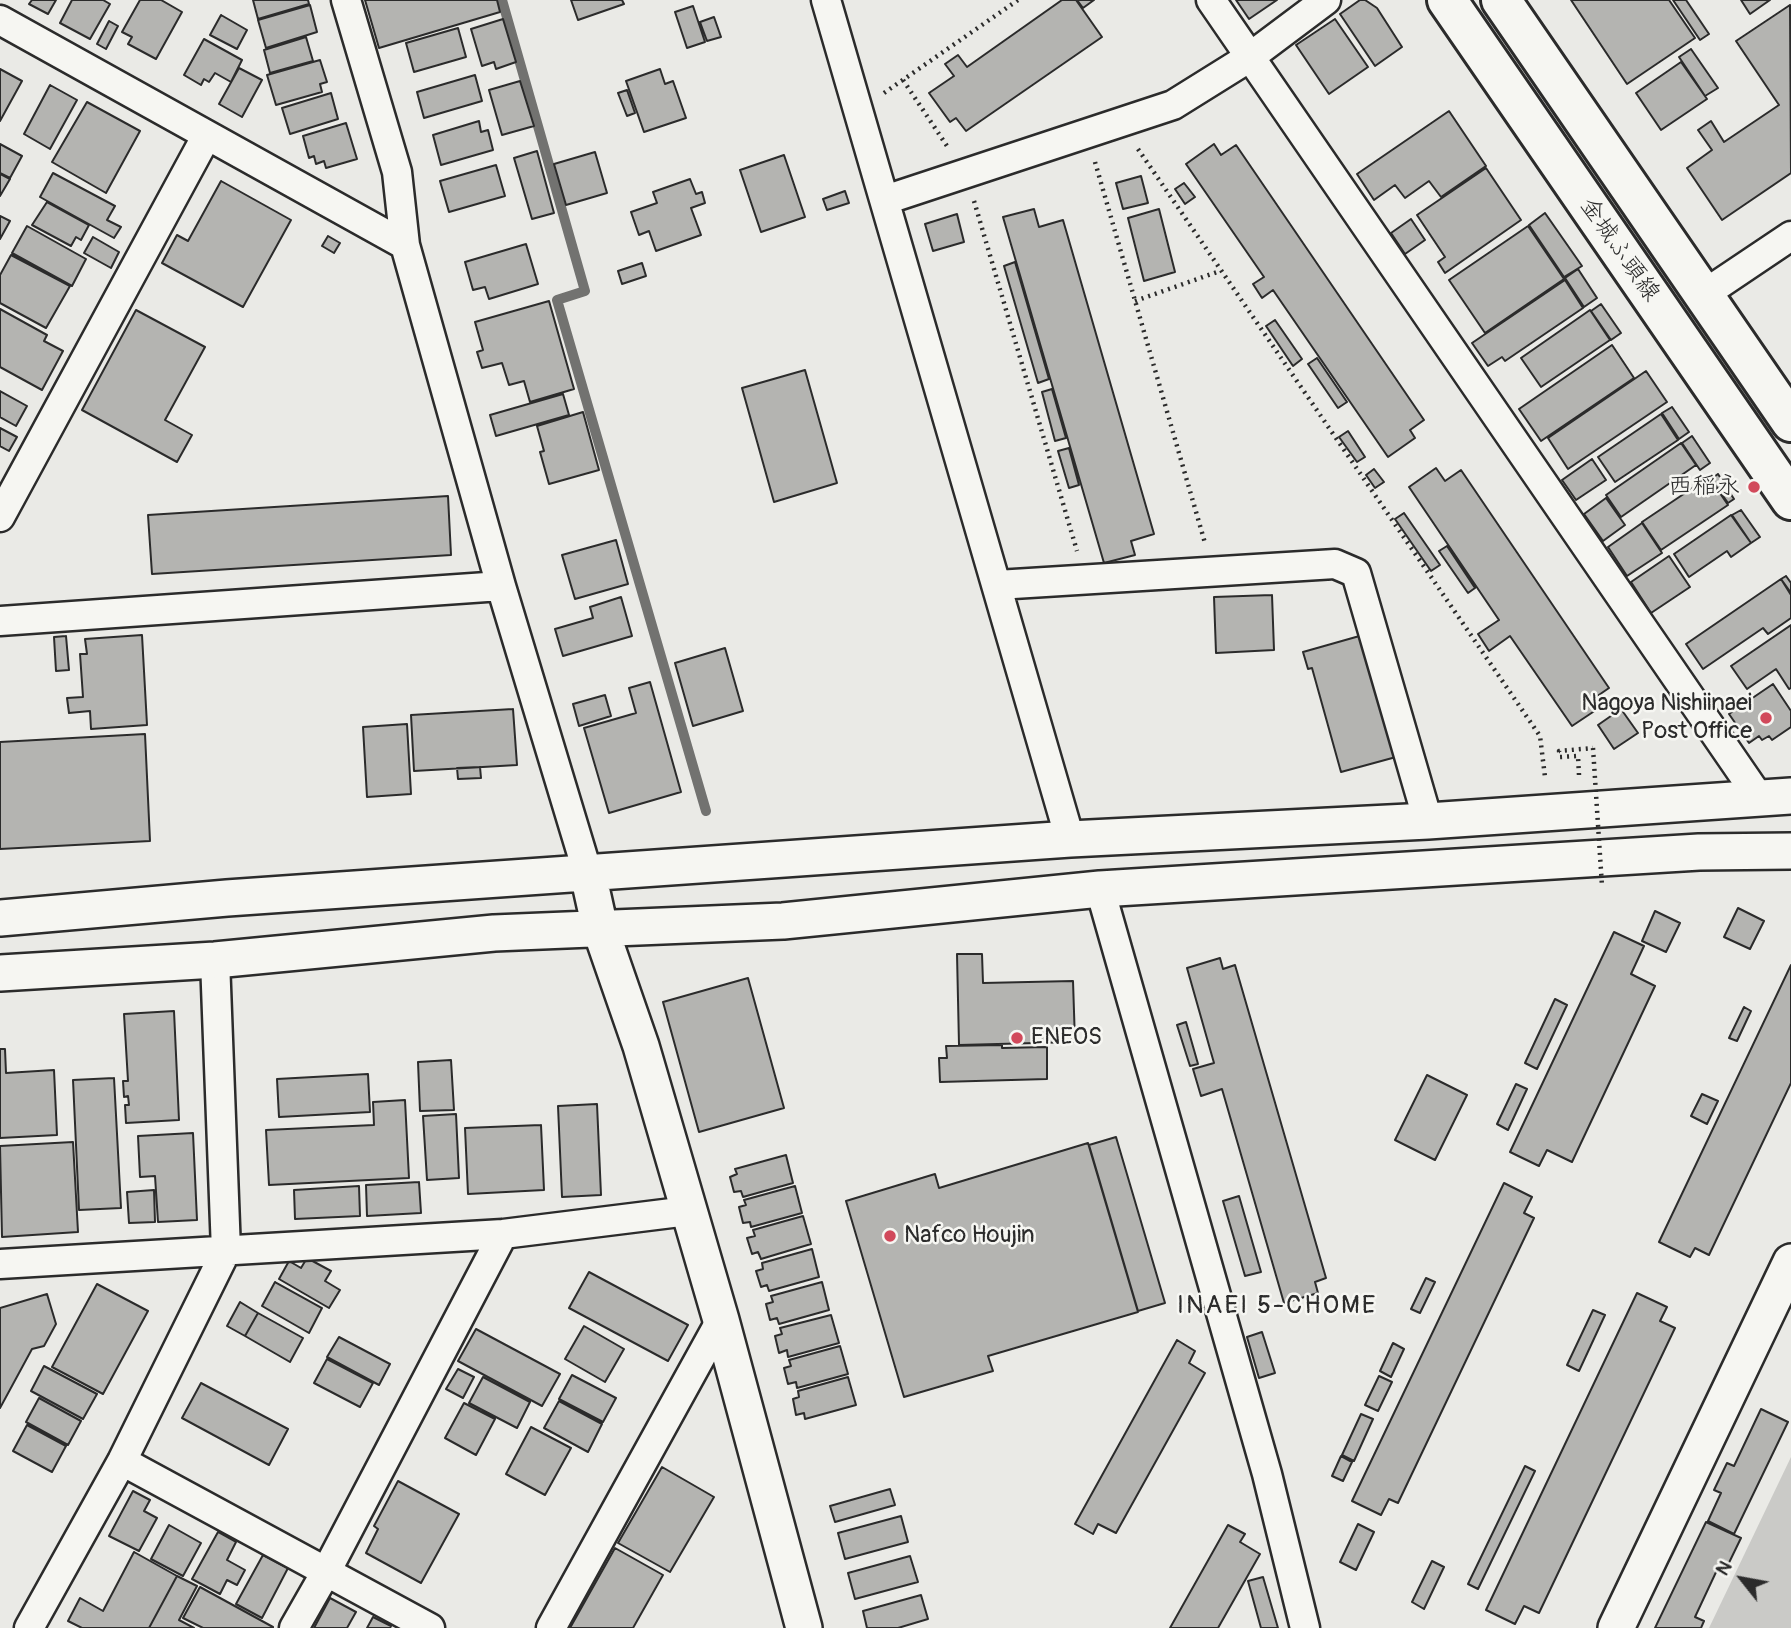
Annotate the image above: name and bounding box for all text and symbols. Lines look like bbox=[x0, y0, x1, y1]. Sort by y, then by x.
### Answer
street label: 金城ふ頭線 bbox=[1573, 193, 1665, 307]
place label: 西稲永 bbox=[1668, 473, 1740, 501]
marker: 西稲永 bbox=[1746, 479, 1762, 495]
place label: Nagoya Nishiinaei Post Office bbox=[1581, 690, 1752, 746]
marker: Nagoya Nishiinaei Post Office bbox=[1758, 710, 1774, 726]
place label: ENEOS bbox=[1031, 1024, 1102, 1052]
marker: ENEOS bbox=[1009, 1030, 1025, 1046]
place label: Nafco Houjin bbox=[904, 1222, 1035, 1250]
marker: Nafco Houjin bbox=[882, 1228, 898, 1244]
district label: INAEI 5-CHOME bbox=[1178, 1290, 1376, 1322]
north arrow bbox=[1707, 1544, 1777, 1614]
text: N bbox=[1710, 1556, 1738, 1580]

